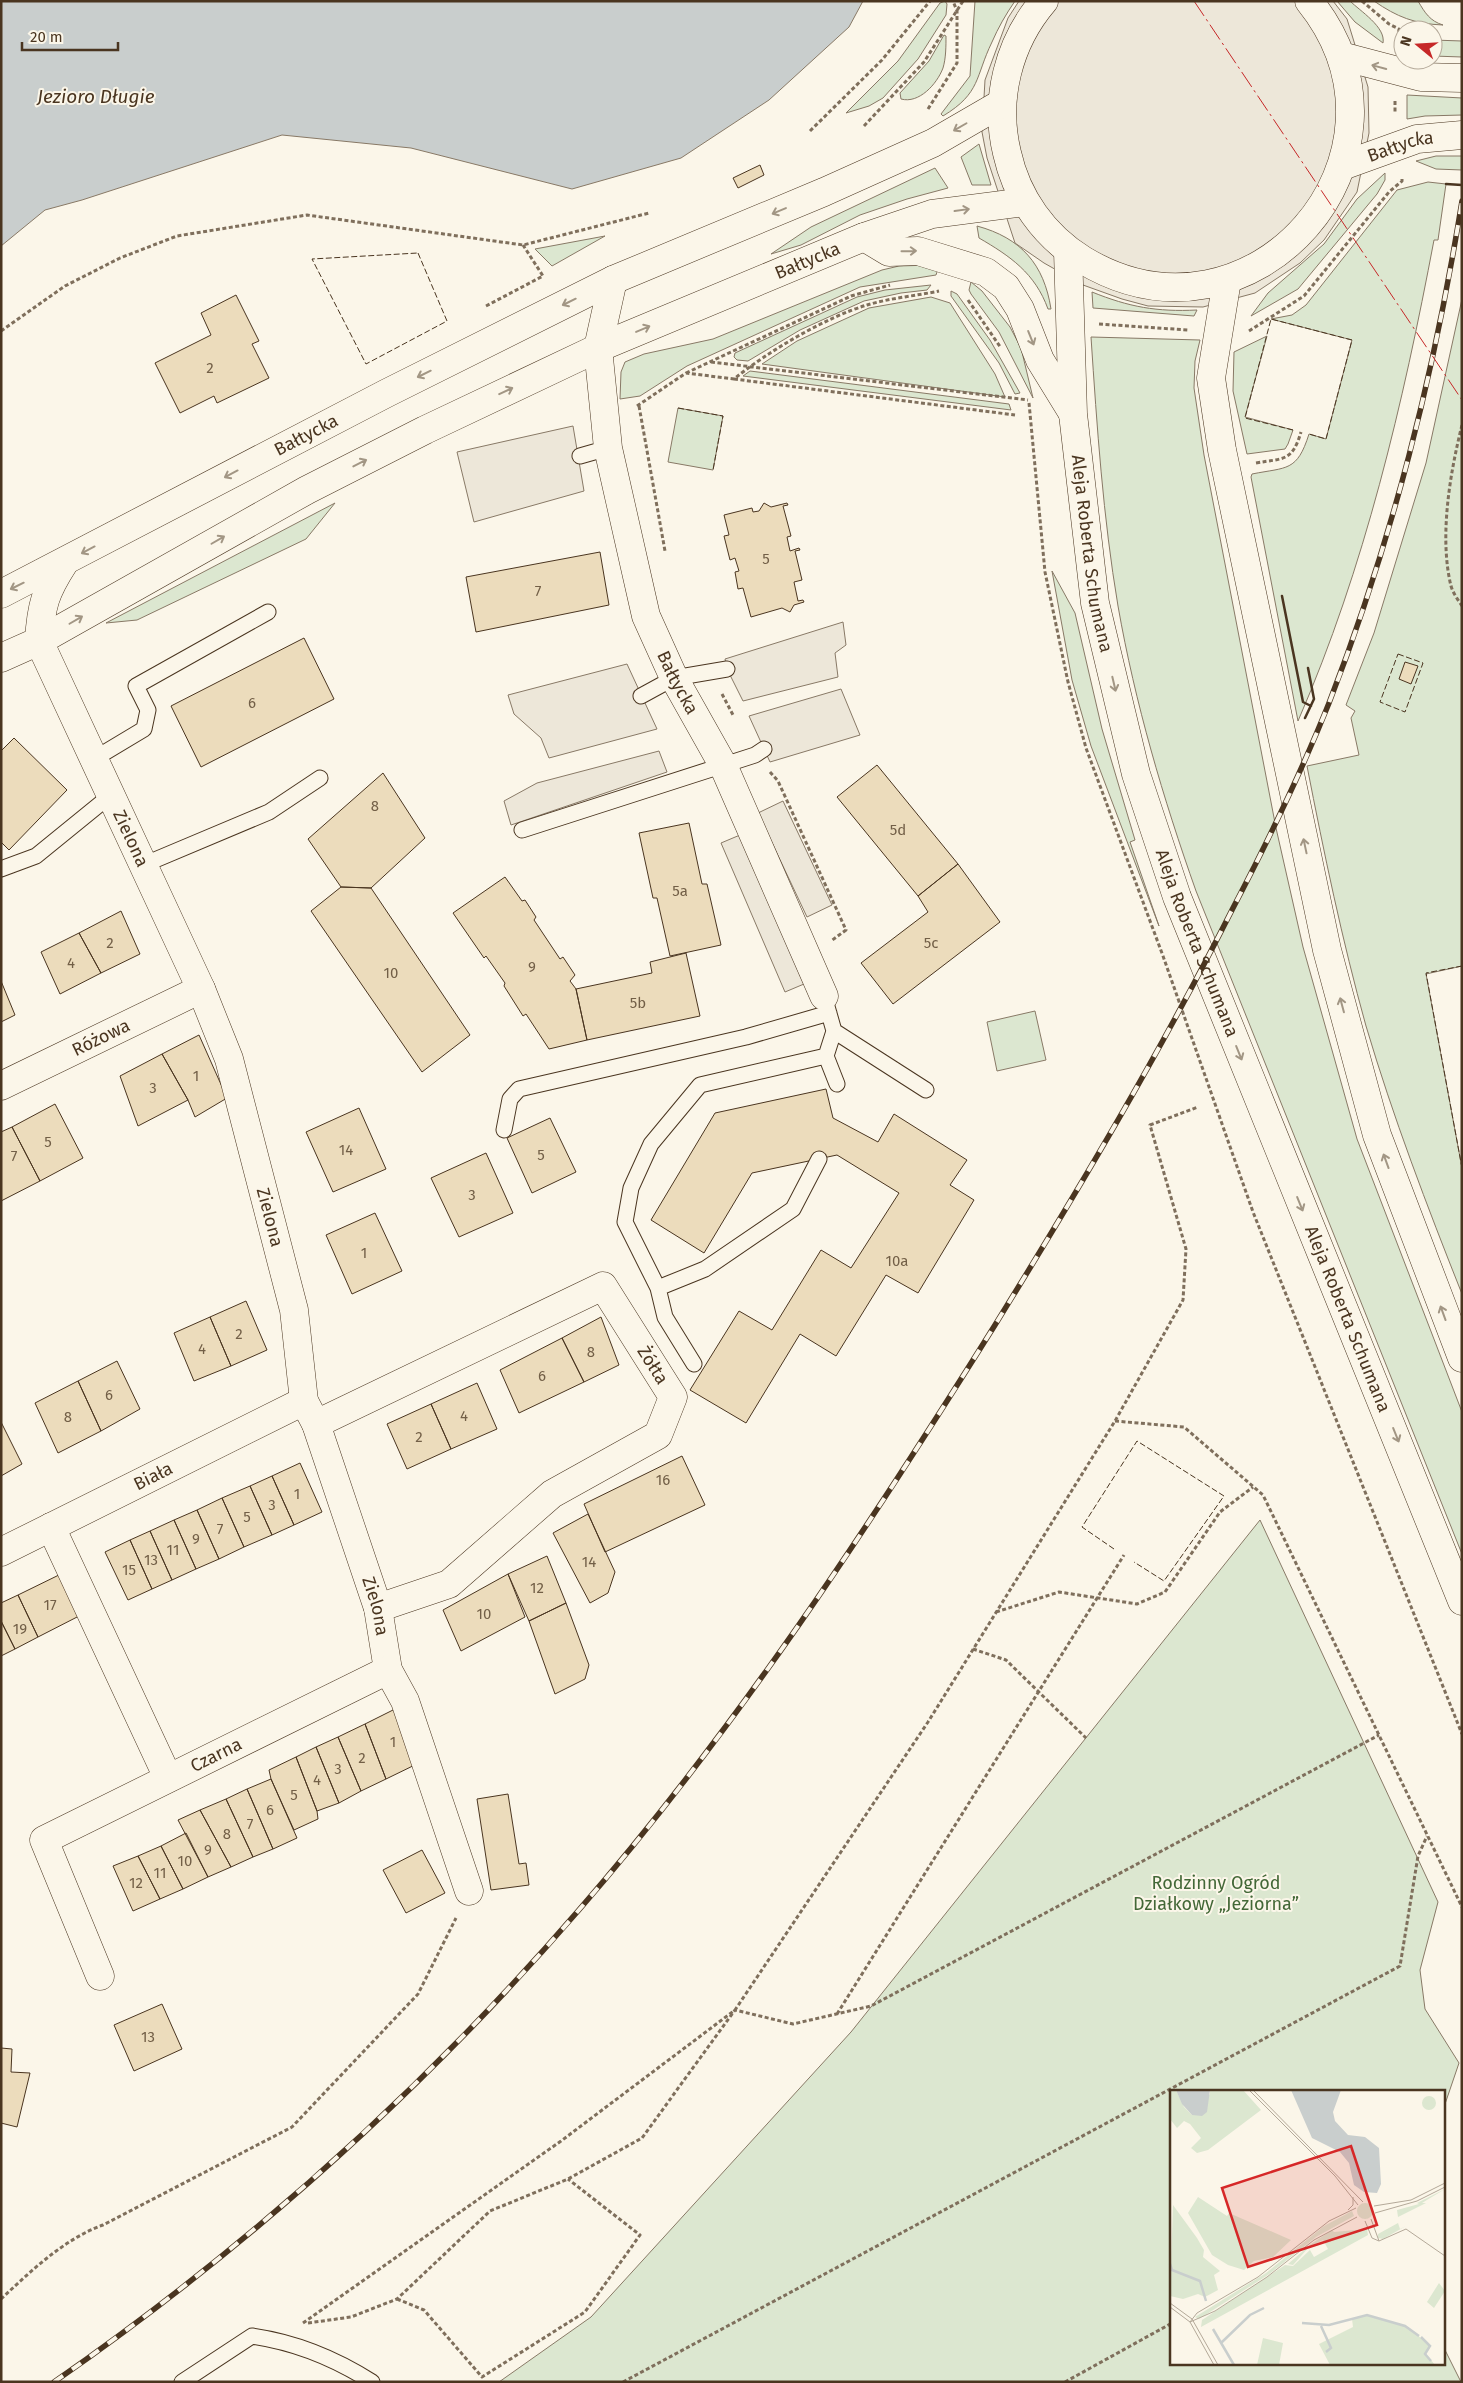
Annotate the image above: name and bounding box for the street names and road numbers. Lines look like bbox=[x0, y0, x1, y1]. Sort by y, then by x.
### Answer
street label: Bałtycka bbox=[1364, 127, 1435, 167]
street label: Bałtycka bbox=[771, 237, 843, 284]
street label: Bałtycka bbox=[271, 409, 342, 461]
street label: Aleja Roberta Schumana bbox=[1067, 454, 1117, 655]
street label: Bałtycka bbox=[652, 647, 703, 718]
street label: Zielona bbox=[108, 806, 154, 870]
street label: Aleja Roberta Schumana bbox=[1151, 846, 1243, 1040]
street label: Różowa bbox=[68, 1014, 133, 1061]
street label: Zielona bbox=[252, 1185, 288, 1249]
street label: Aleja Roberta Schumana bbox=[1300, 1222, 1395, 1416]
street label: Żółta bbox=[633, 1342, 673, 1388]
street label: Biała bbox=[130, 1457, 176, 1495]
street label: Zielona bbox=[357, 1574, 393, 1637]
street label: Czarna bbox=[187, 1733, 245, 1777]

